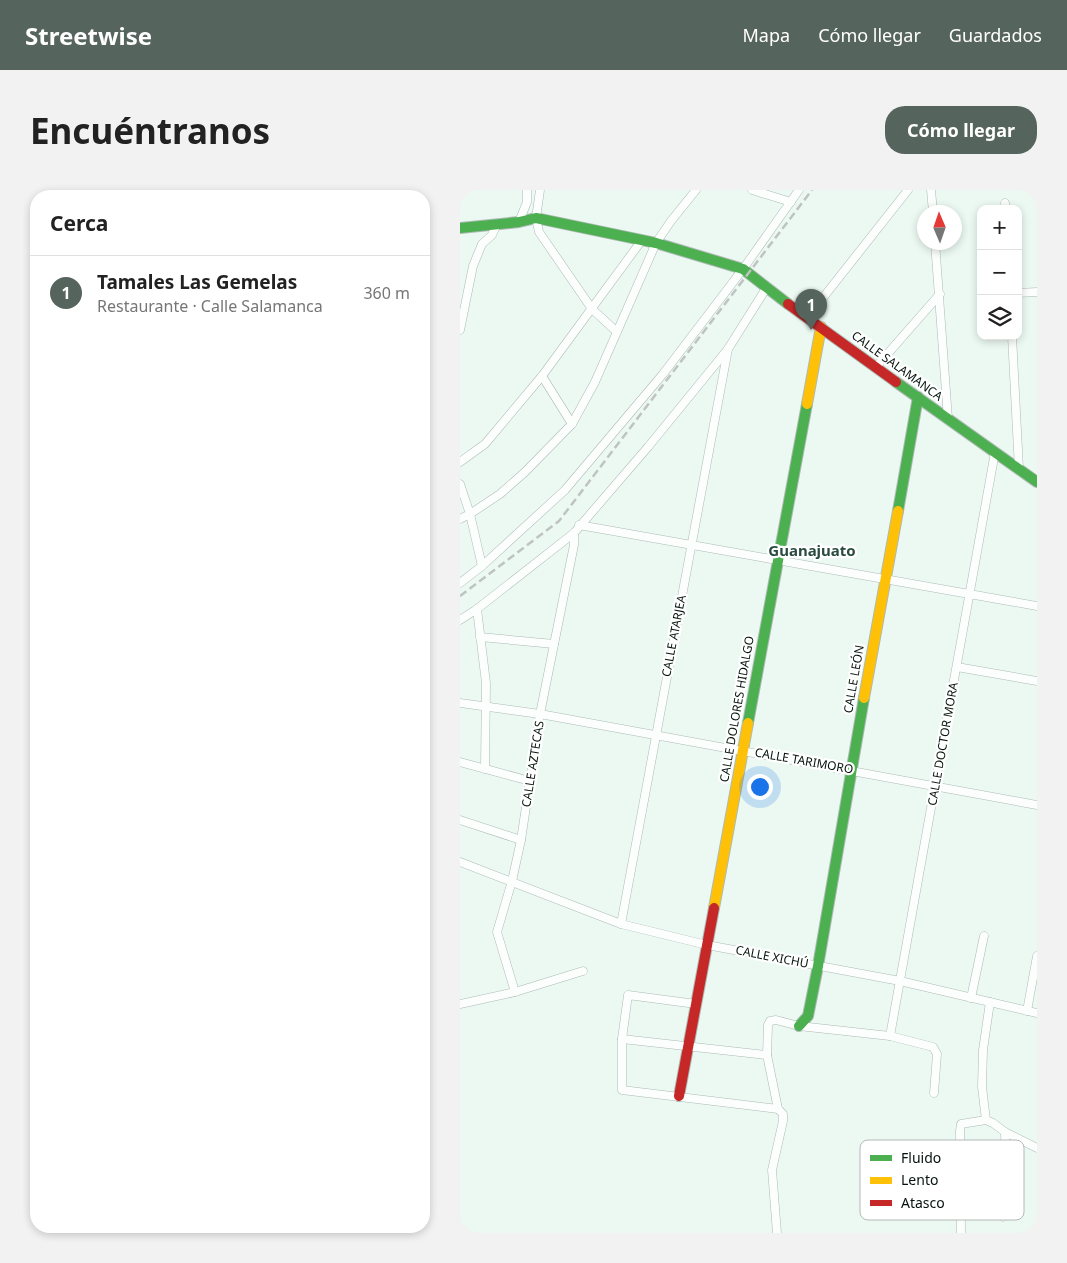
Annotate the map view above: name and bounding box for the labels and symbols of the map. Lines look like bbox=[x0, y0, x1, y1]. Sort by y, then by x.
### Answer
north arrow bbox=[917, 205, 962, 250]
pin: 1 bbox=[795, 289, 827, 330]
street label: CALLE SALAMANCA bbox=[848, 327, 947, 405]
district label: Guanajuato bbox=[768, 540, 856, 560]
street label: CALLE ATARJEA bbox=[657, 593, 690, 678]
street label: CALLE DOLORES HIDALGO bbox=[715, 634, 758, 783]
street label: CALLE LEÓN bbox=[839, 643, 868, 714]
street label: CALLE DOCTOR MORA bbox=[923, 681, 962, 807]
street label: CALLE AZTECAS bbox=[517, 719, 548, 808]
street label: CALLE TARIMORO bbox=[753, 743, 855, 778]
your location bbox=[747, 774, 773, 800]
street label: CALLE XICHÚ bbox=[734, 941, 810, 972]
legend bbox=[860, 1140, 1024, 1220]
text: Fluido bbox=[901, 1148, 941, 1167]
text: Lento bbox=[901, 1170, 938, 1189]
text: Atasco bbox=[901, 1193, 945, 1212]

